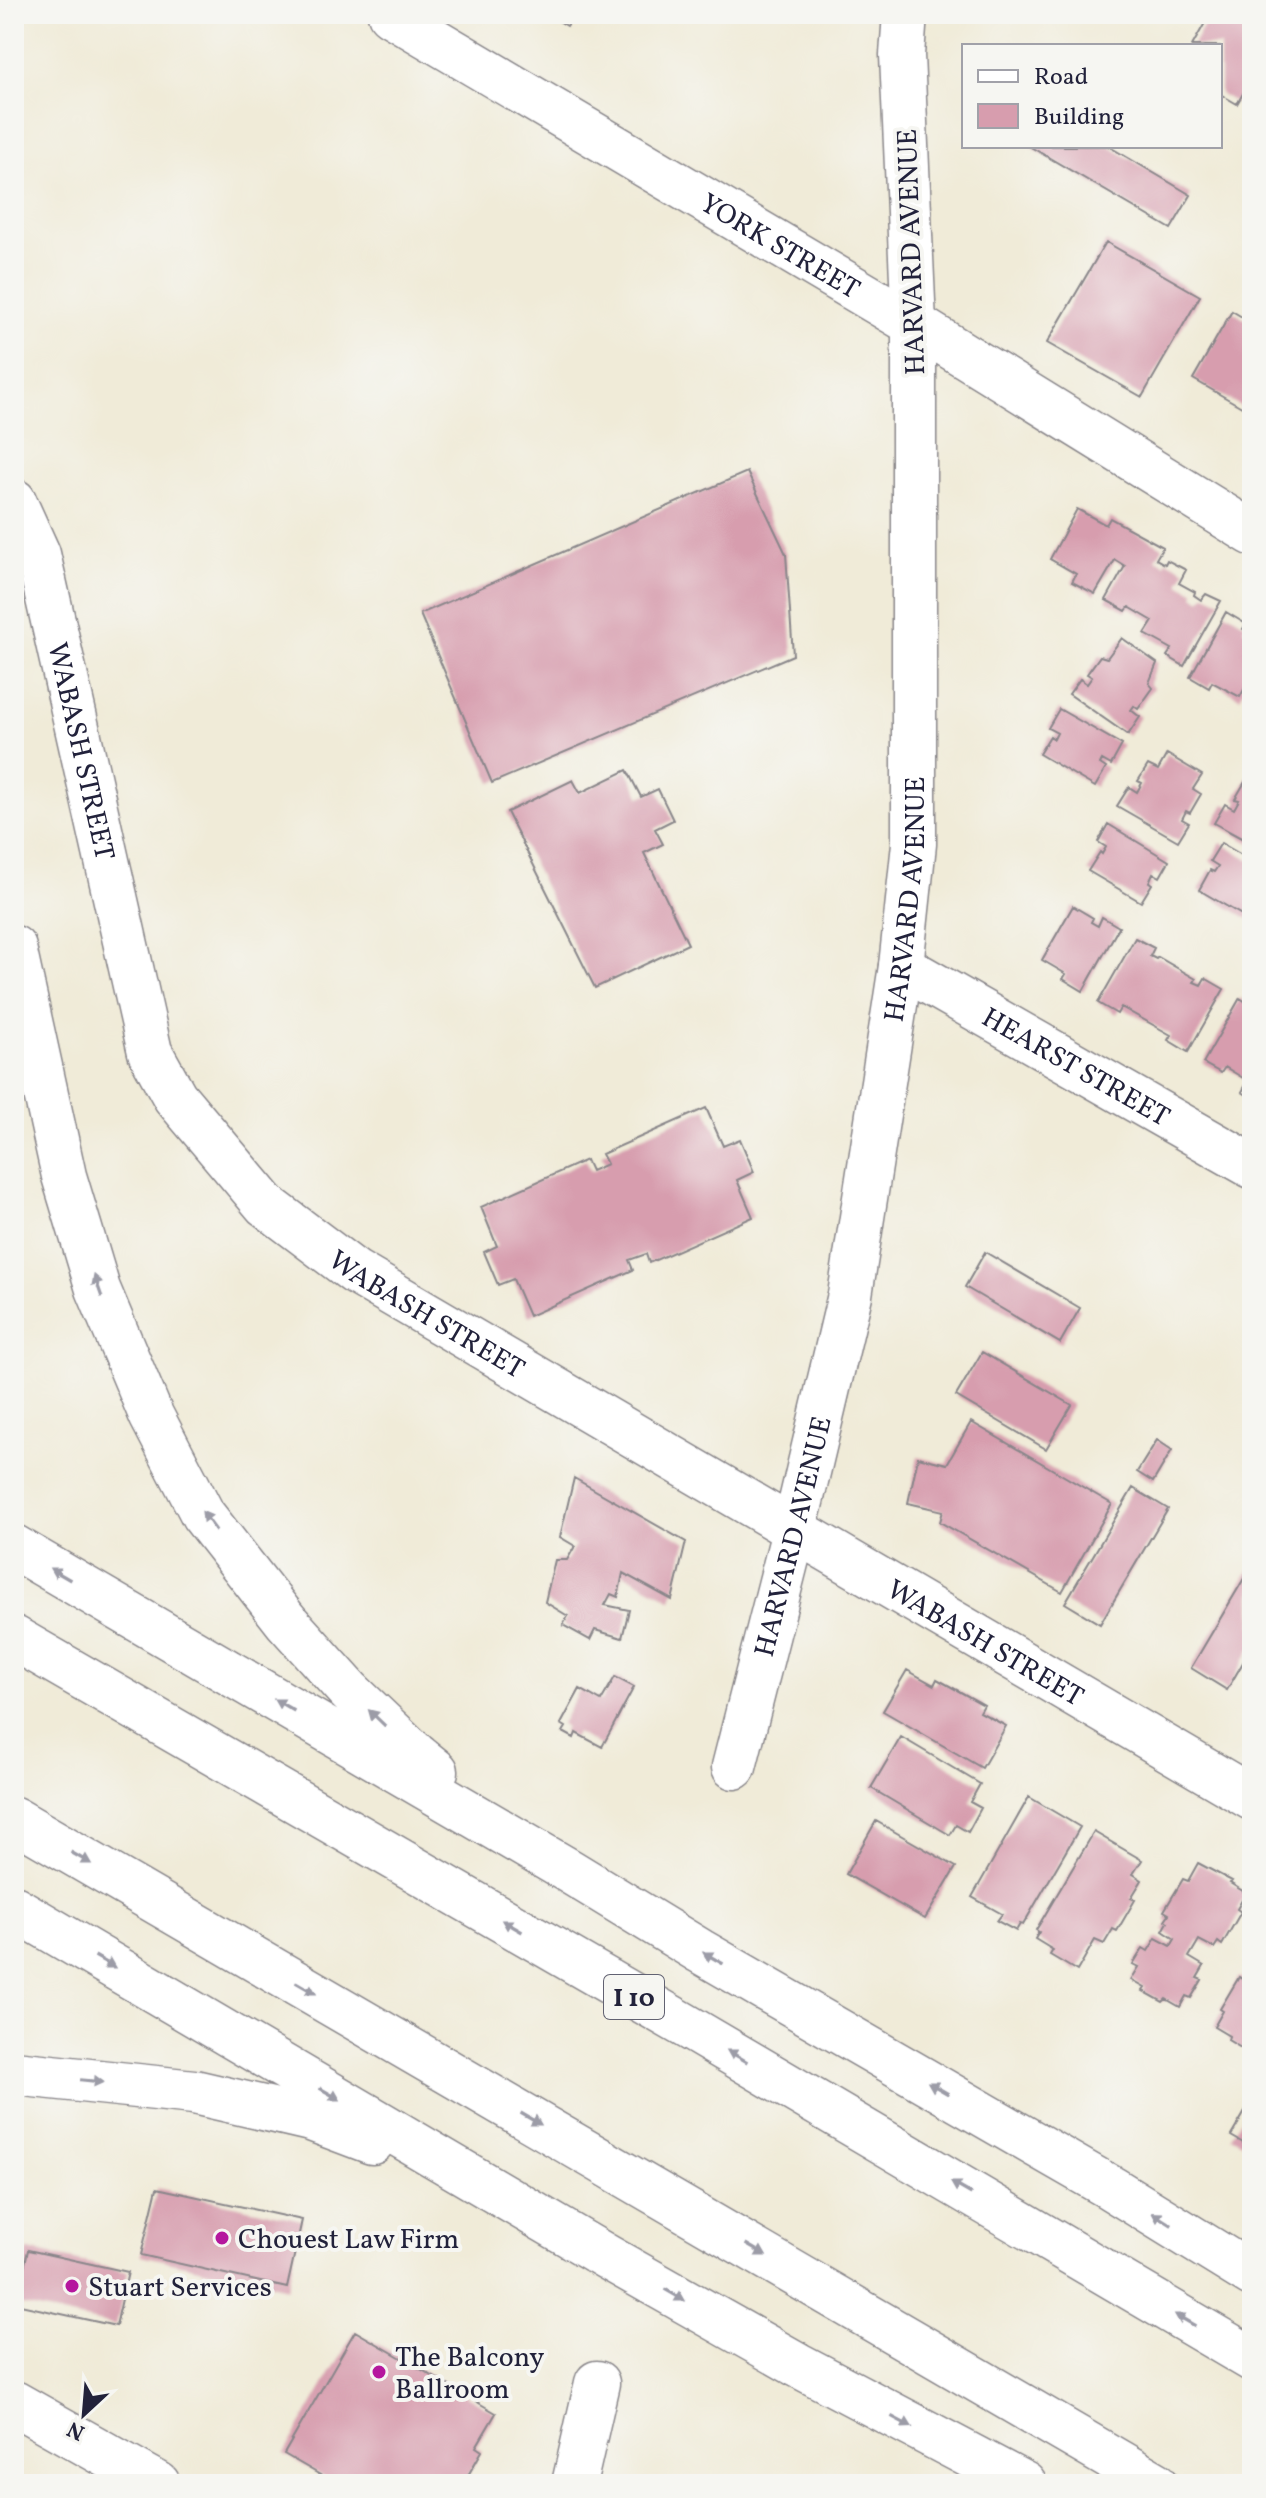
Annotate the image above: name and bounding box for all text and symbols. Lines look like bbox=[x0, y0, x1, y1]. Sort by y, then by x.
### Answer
legend bbox=[962, 44, 1222, 148]
text: Road bbox=[1034, 61, 1088, 95]
text: Building bbox=[1034, 101, 1124, 135]
street label: HARVARD AVENUE bbox=[889, 128, 936, 376]
street label: YORK STREET bbox=[692, 185, 867, 310]
street label: WABASH STREET bbox=[36, 639, 123, 864]
street label: HARVARD AVENUE bbox=[876, 776, 936, 1025]
street label: HEARST STREET bbox=[974, 999, 1176, 1137]
street label: WABASH STREET bbox=[320, 1242, 531, 1389]
one-way arrow bbox=[91, 1274, 104, 1298]
street label: HARVARD AVENUE bbox=[746, 1413, 843, 1661]
one-way arrow bbox=[201, 1510, 217, 1531]
one-way arrow bbox=[49, 1567, 71, 1581]
street label: WABASH STREET bbox=[879, 1571, 1090, 1717]
one-way arrow bbox=[273, 1698, 295, 1712]
one-way arrow bbox=[368, 1709, 387, 1728]
one-way arrow bbox=[70, 1851, 93, 1865]
one-way arrow bbox=[500, 1919, 523, 1933]
one-way arrow bbox=[701, 1951, 724, 1965]
one-way arrow bbox=[94, 1955, 116, 1969]
road number: I 10 bbox=[604, 1975, 664, 2019]
one-way arrow bbox=[295, 1981, 318, 1995]
one-way arrow bbox=[725, 2049, 748, 2063]
one-way arrow bbox=[79, 2074, 104, 2087]
one-way arrow bbox=[927, 2081, 949, 2095]
one-way arrow bbox=[318, 2087, 341, 2101]
one-way arrow bbox=[520, 2112, 543, 2126]
one-way arrow bbox=[950, 2181, 972, 2195]
one-way arrow bbox=[1151, 2213, 1173, 2227]
place label: Chouest Law Firm bbox=[238, 2221, 459, 2260]
marker: Chouest Law Firm bbox=[213, 2229, 231, 2247]
one-way arrow bbox=[745, 2243, 767, 2257]
place label: Stuart Services bbox=[88, 2269, 272, 2308]
marker: Stuart Services bbox=[63, 2277, 81, 2295]
one-way arrow bbox=[664, 2288, 686, 2302]
one-way arrow bbox=[1174, 2313, 1196, 2327]
place label: The Balcony Ballroom bbox=[395, 2339, 544, 2410]
marker: The Balcony Ballroom bbox=[370, 2363, 388, 2381]
north arrow bbox=[44, 2374, 124, 2454]
text: N bbox=[62, 2412, 90, 2447]
one-way arrow bbox=[891, 2415, 914, 2428]

